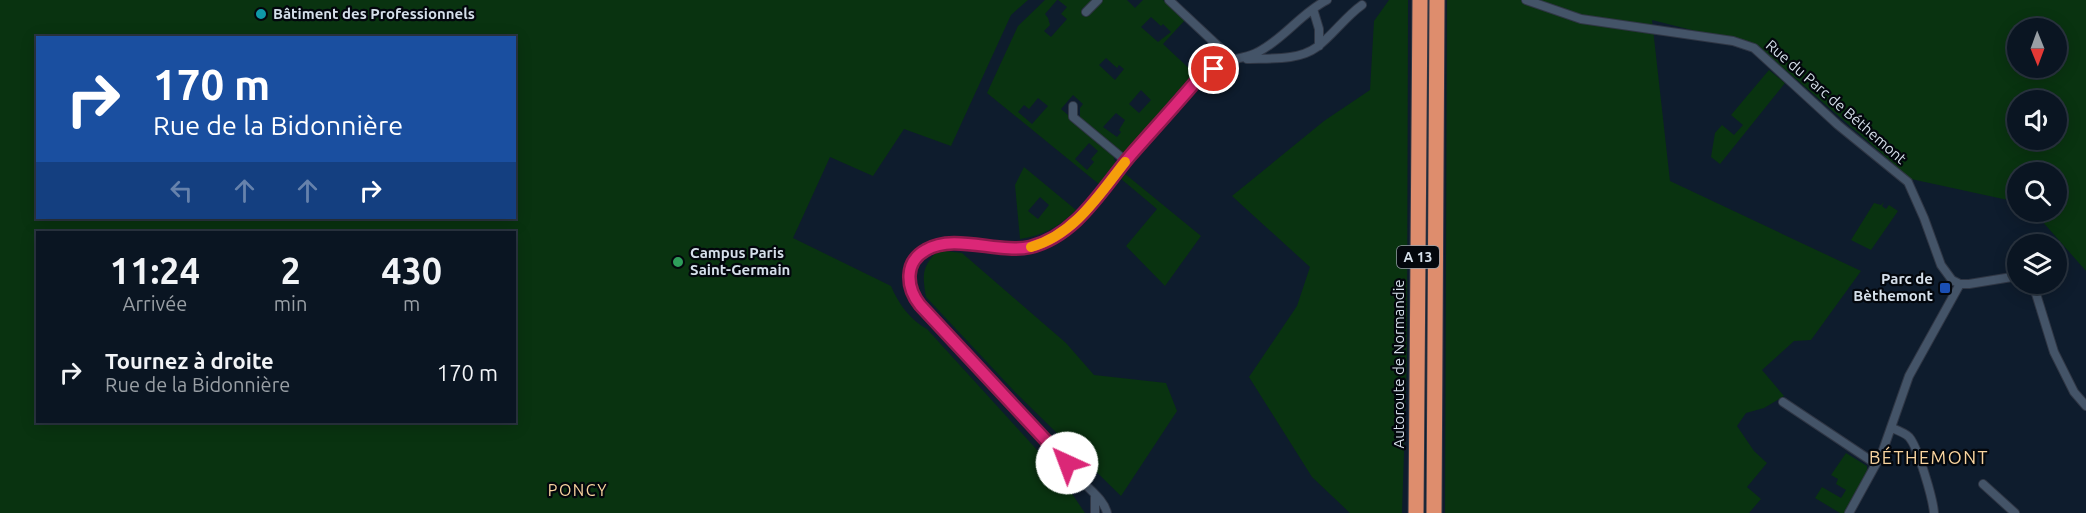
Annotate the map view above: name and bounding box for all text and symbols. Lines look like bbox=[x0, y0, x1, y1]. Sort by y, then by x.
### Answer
place label: Bâtiment des Professionnels bbox=[273, 5, 475, 22]
marker: Bâtiment des Professionnels bbox=[254, 7, 268, 21]
north arrow bbox=[2007, 18, 2067, 78]
map controls bbox=[2007, 18, 2067, 294]
street label: Rue du Parc de Béthemont bbox=[1763, 36, 1910, 167]
pin bbox=[1188, 43, 1239, 94]
icon: arrive bbox=[1197, 52, 1230, 85]
icon: right bbox=[54, 60, 132, 138]
text: 170 m bbox=[153, 61, 270, 108]
button: sound bbox=[2007, 90, 2067, 150]
text: Rue de la Bidonnière bbox=[153, 110, 403, 140]
button: search bbox=[2007, 162, 2067, 222]
icon: left bbox=[165, 174, 198, 207]
icon: ahead bbox=[228, 174, 261, 207]
icon: ahead bbox=[291, 174, 324, 207]
icon: right bbox=[354, 174, 387, 207]
button: layers bbox=[2007, 234, 2067, 294]
place label: Campus Paris Saint-Germain bbox=[690, 244, 790, 278]
road number: A 13 bbox=[1397, 246, 1439, 268]
text: 11:24 bbox=[110, 250, 200, 291]
text: 2 bbox=[280, 250, 301, 291]
text: 430 bbox=[381, 250, 442, 291]
marker: Campus Paris Saint-Germain bbox=[671, 255, 685, 269]
place label: Parc de Bèthemont bbox=[1853, 270, 1934, 304]
street label: Autoroute de Normandie bbox=[1390, 279, 1407, 449]
marker: Parc de Bèthemont bbox=[1938, 281, 1952, 295]
text: Arrivée bbox=[123, 292, 187, 315]
text: min bbox=[274, 292, 307, 315]
text: m bbox=[403, 292, 420, 315]
text: Tournez à droite bbox=[105, 348, 274, 373]
icon: right bbox=[54, 356, 87, 389]
text: 170 m bbox=[437, 360, 498, 385]
text: Rue de la Bidonnière bbox=[105, 373, 290, 396]
position arrow bbox=[1035, 431, 1099, 495]
district label: BÉTHEMONT bbox=[1869, 446, 1989, 467]
district label: PONCY bbox=[548, 481, 608, 499]

